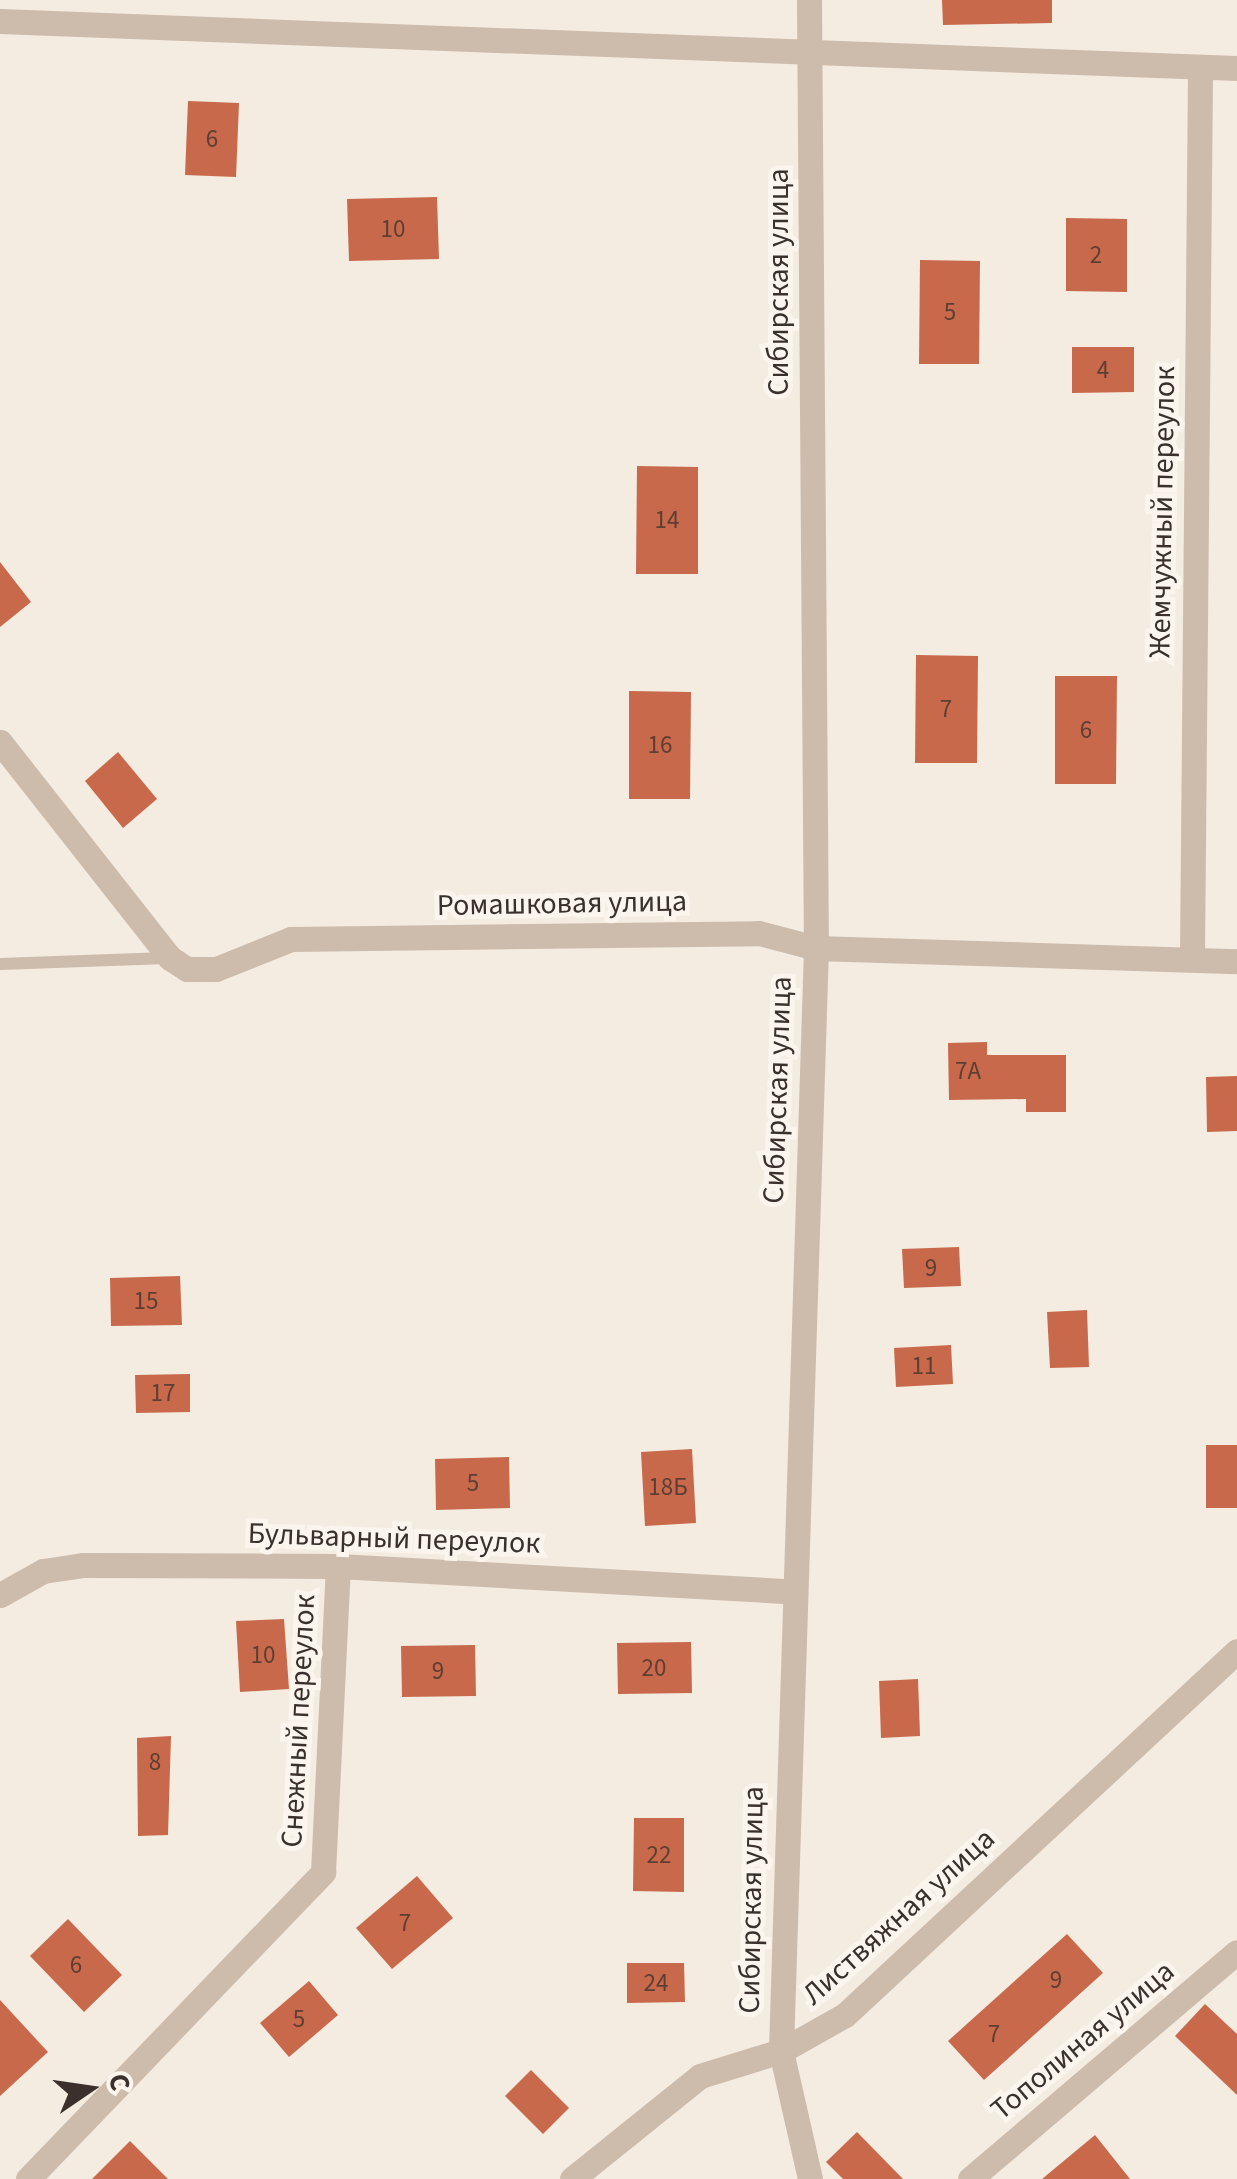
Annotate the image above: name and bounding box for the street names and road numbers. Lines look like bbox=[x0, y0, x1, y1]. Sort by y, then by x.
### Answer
street label: Сибирская улица bbox=[761, 168, 797, 396]
street label: Жемчужный переулок bbox=[1142, 366, 1184, 658]
street label: Ромашковая улица bbox=[437, 884, 687, 924]
street label: Сибирская улица bbox=[756, 976, 800, 1204]
street label: Бульварный переулок bbox=[247, 1516, 541, 1562]
street label: Снежный переулок bbox=[274, 1594, 324, 1848]
street label: Сибирская улица bbox=[732, 1786, 772, 2014]
street label: Листвяжная улица bbox=[795, 1821, 1003, 2013]
street label: Тополиная улица bbox=[984, 1954, 1182, 2128]

